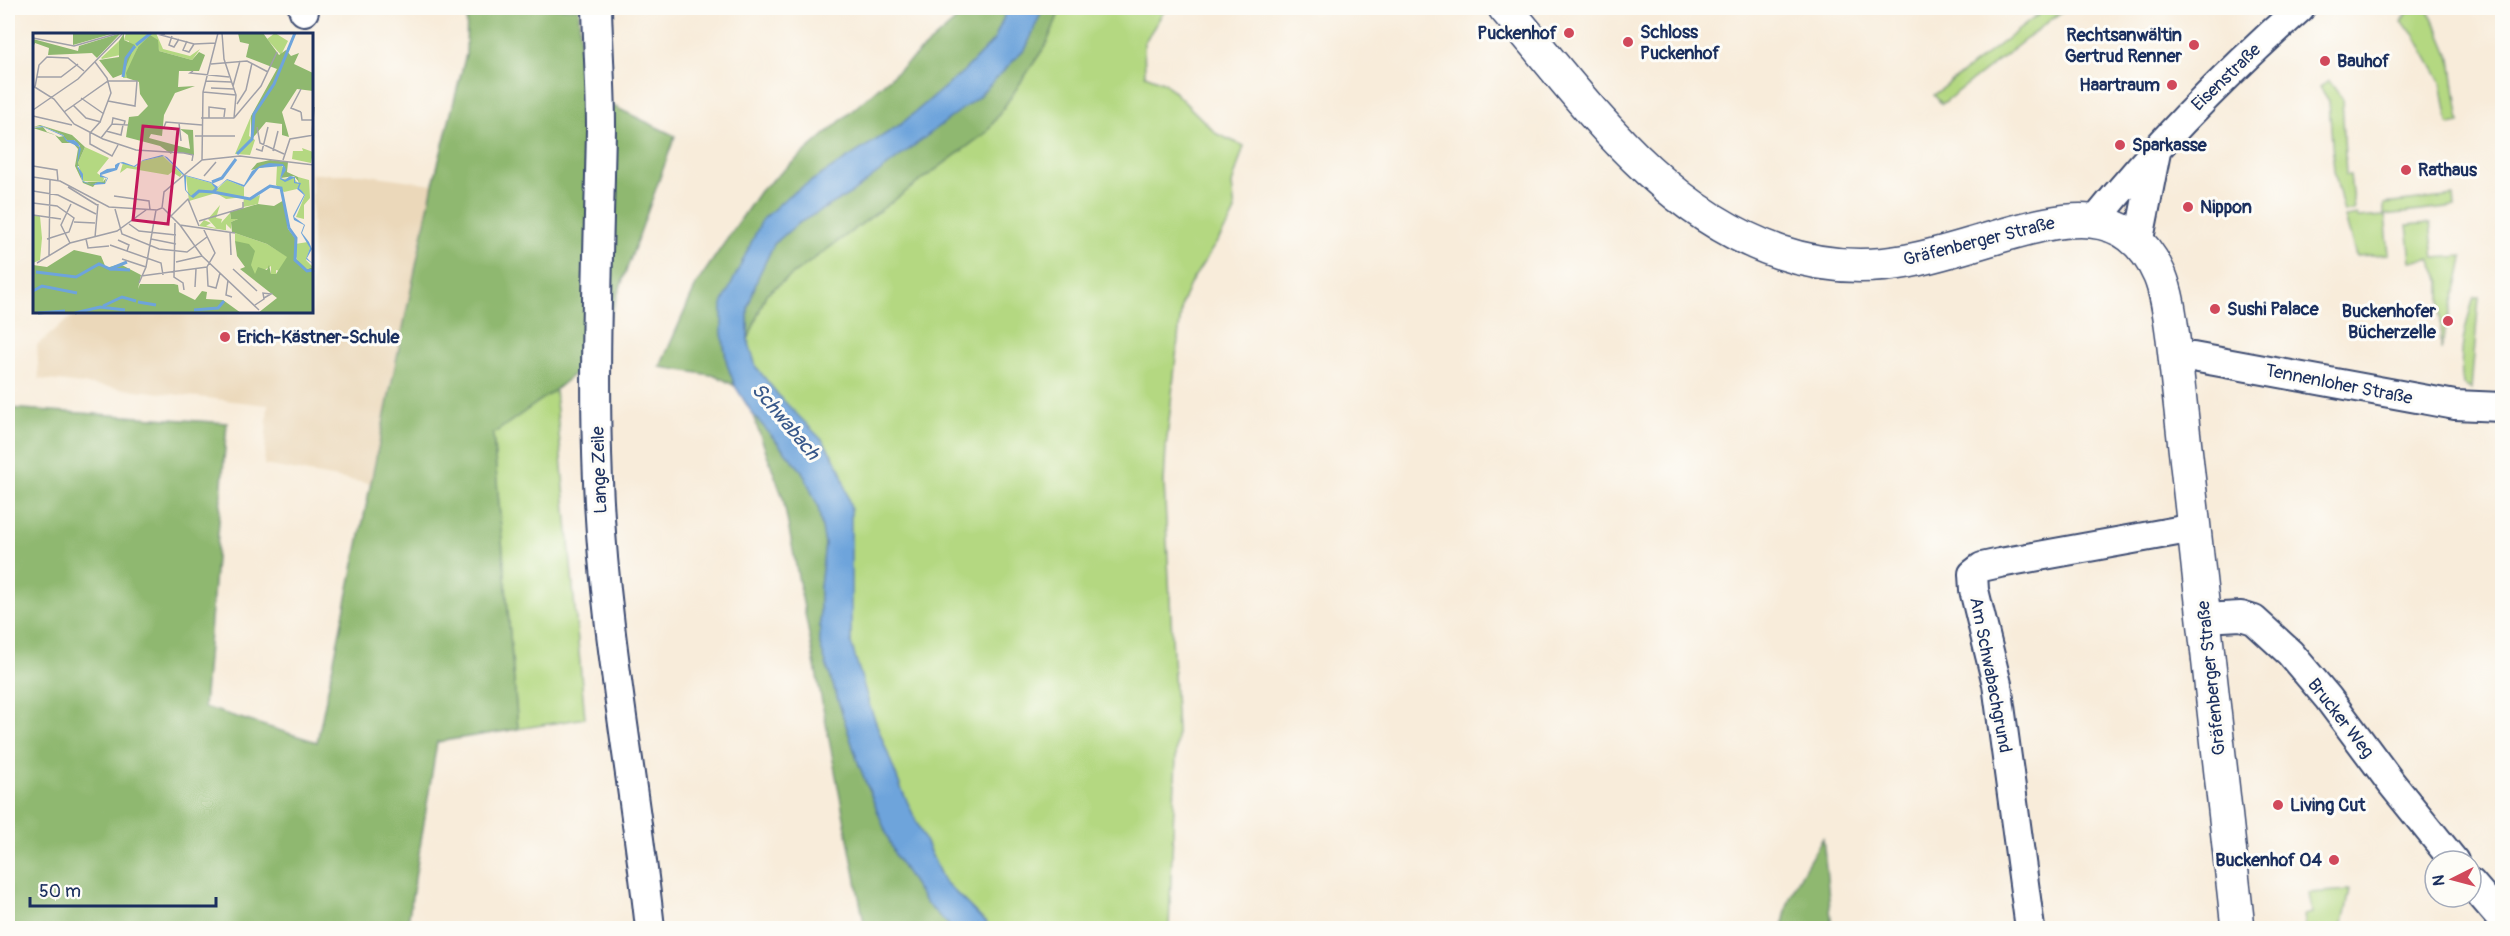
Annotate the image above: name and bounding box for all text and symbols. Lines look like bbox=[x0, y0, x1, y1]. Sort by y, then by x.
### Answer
place label: Schloss Puckenhof bbox=[1640, 21, 1720, 65]
place label: Puckenhof bbox=[1477, 22, 1558, 45]
place label: Rechtsanwältin Gertrud Renner bbox=[2065, 24, 2183, 68]
marker: Puckenhof bbox=[1562, 26, 1576, 40]
inset map bbox=[33, 33, 314, 314]
marker: Schloss Puckenhof bbox=[1621, 35, 1635, 49]
marker: Rechtsanwältin Gertrud Renner bbox=[2187, 38, 2201, 52]
street label: Eisenstraße bbox=[2187, 39, 2266, 116]
place label: Bauhof bbox=[2337, 50, 2390, 73]
marker: Bauhof bbox=[2318, 54, 2332, 68]
place label: Haartraum bbox=[2079, 74, 2160, 97]
marker: Haartraum bbox=[2165, 78, 2179, 92]
place label: Sparkasse bbox=[2132, 134, 2208, 157]
marker: Sparkasse bbox=[2113, 138, 2127, 152]
place label: Rathaus bbox=[2418, 159, 2478, 182]
marker: Rathaus bbox=[2399, 163, 2413, 177]
place label: Nippon bbox=[2200, 196, 2252, 219]
marker: Nippon bbox=[2181, 200, 2195, 214]
street label: Gräfenberger Straße bbox=[1901, 211, 2057, 271]
place label: Sushi Palace bbox=[2227, 298, 2320, 321]
place label: Buckenhofer Bücherzelle bbox=[2342, 300, 2437, 344]
marker: Sushi Palace bbox=[2208, 302, 2222, 316]
marker: Buckenhofer Bücherzelle bbox=[2441, 314, 2455, 328]
place label: Erich-Kästner-Schule bbox=[237, 326, 401, 349]
marker: Erich-Kästner-Schule bbox=[218, 330, 232, 344]
street label: Tennenloher Straße bbox=[2263, 359, 2415, 410]
water label: Schwabach bbox=[746, 378, 826, 466]
street label: Lange Zeile bbox=[586, 426, 613, 514]
street label: Am Schwabachgrund bbox=[1964, 595, 2017, 755]
street label: Gräfenberger Straße bbox=[2192, 599, 2231, 756]
street label: Brucker Weg bbox=[2302, 674, 2379, 763]
place label: Living Cut bbox=[2290, 794, 2366, 817]
marker: Living Cut bbox=[2271, 798, 2285, 812]
place label: Buckenhof 04 bbox=[2215, 849, 2323, 872]
north arrow bbox=[2423, 849, 2483, 909]
marker: Buckenhof 04 bbox=[2327, 853, 2341, 867]
scale bar bbox=[30, 870, 216, 908]
text: N bbox=[2429, 874, 2450, 887]
text: 50 m bbox=[39, 880, 81, 903]

